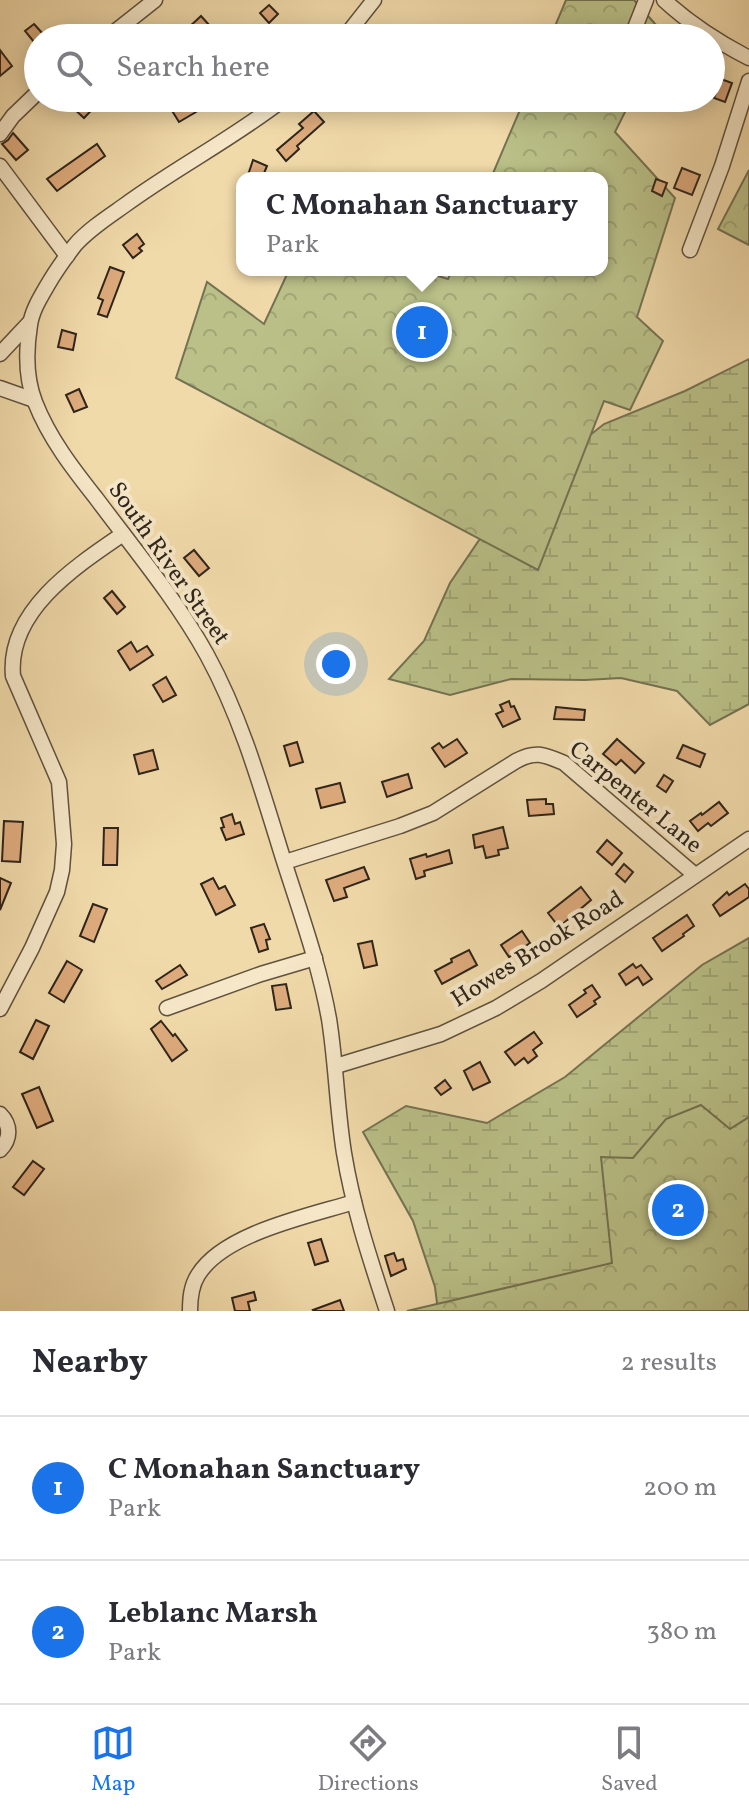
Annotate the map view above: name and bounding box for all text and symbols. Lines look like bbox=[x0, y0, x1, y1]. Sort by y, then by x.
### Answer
search box bbox=[24, 24, 725, 112]
icon: search bbox=[52, 46, 96, 90]
text: Search here bbox=[116, 47, 270, 89]
popup bbox=[236, 172, 608, 276]
text: C Monahan Sanctuary bbox=[266, 185, 578, 227]
text: Park bbox=[266, 227, 319, 263]
pin: 1 bbox=[396, 302, 448, 362]
street label: South River Street bbox=[99, 475, 237, 653]
your location bbox=[316, 644, 356, 684]
street label: Carpenter Lane bbox=[561, 734, 709, 862]
street label: Howes Brook Road bbox=[445, 883, 631, 1017]
pin: 2 bbox=[652, 1180, 704, 1240]
text: Nearby bbox=[32, 1340, 148, 1387]
text: 2 results bbox=[621, 1345, 717, 1381]
text: C Monahan Sanctuary bbox=[108, 1449, 420, 1491]
text: 1 bbox=[53, 1470, 63, 1506]
text: 200 m bbox=[643, 1470, 717, 1506]
text: Park bbox=[108, 1491, 161, 1527]
text: Leblanc Marsh bbox=[108, 1593, 318, 1635]
text: 2 bbox=[51, 1614, 65, 1650]
text: 380 m bbox=[647, 1614, 717, 1650]
text: Park bbox=[108, 1635, 161, 1671]
tab: Map bbox=[91, 1721, 135, 1800]
tab: Directions bbox=[318, 1721, 419, 1800]
tab: Saved bbox=[601, 1721, 658, 1800]

